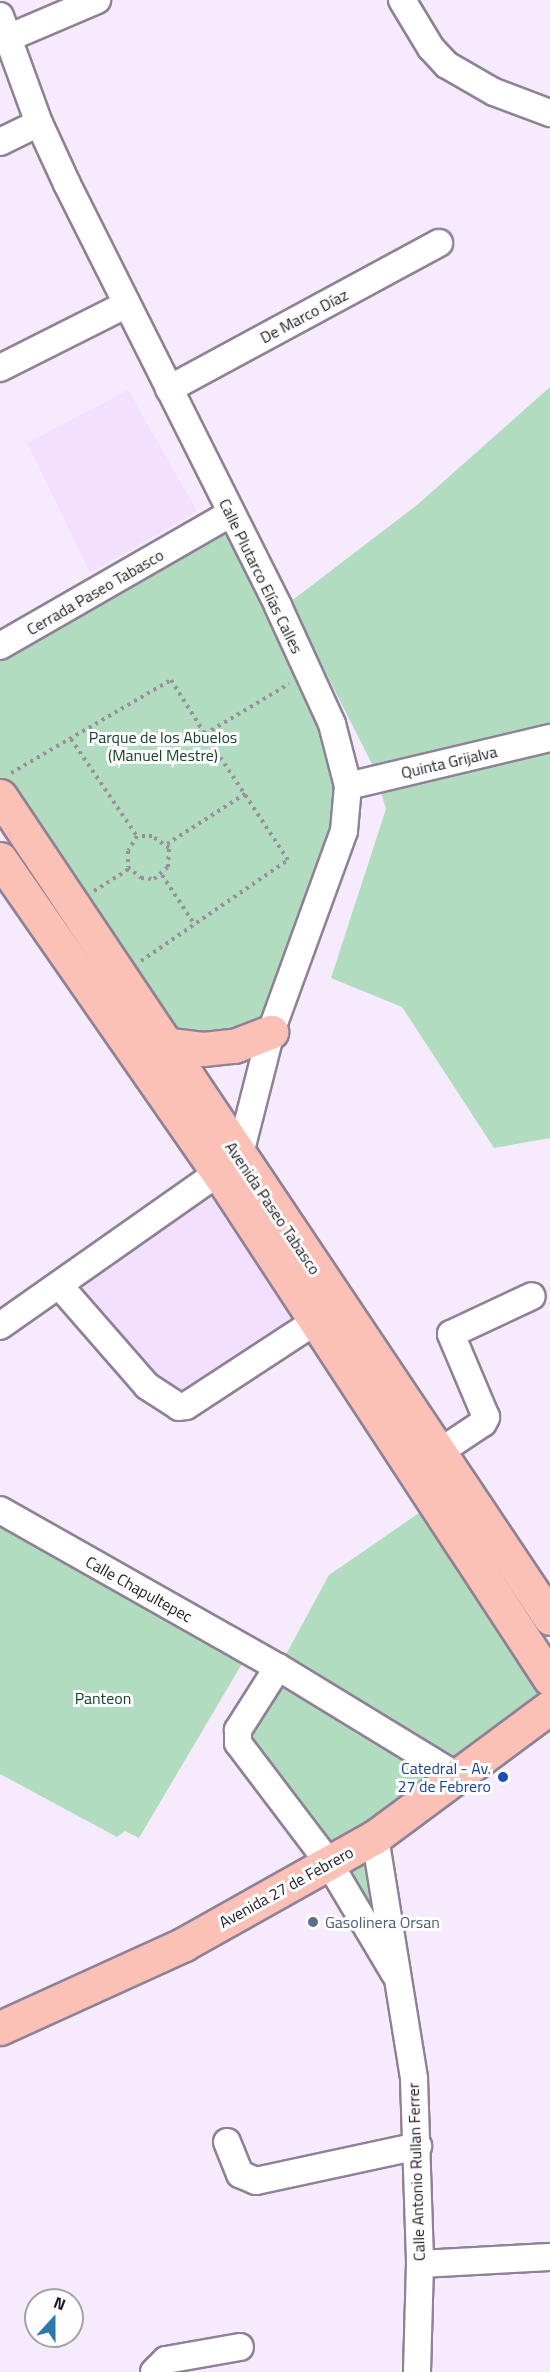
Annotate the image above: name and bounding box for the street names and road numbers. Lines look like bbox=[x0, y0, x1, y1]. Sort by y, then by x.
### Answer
street label: De Marco Díaz bbox=[257, 285, 351, 347]
street label: Calle Plutarco Elías Calles bbox=[215, 495, 307, 657]
street label: Cerrada Paseo Tabasco bbox=[23, 545, 167, 639]
street label: Quinta Grijalva bbox=[399, 742, 499, 782]
street label: Avenida Paseo Tabasco bbox=[221, 1138, 325, 1278]
street label: Calle Chapultepec bbox=[82, 1552, 196, 1626]
street label: Avenida 27 de Febrero bbox=[216, 1842, 356, 1932]
street label: Calle Antonio Rullan Ferrer bbox=[403, 2082, 429, 2262]

